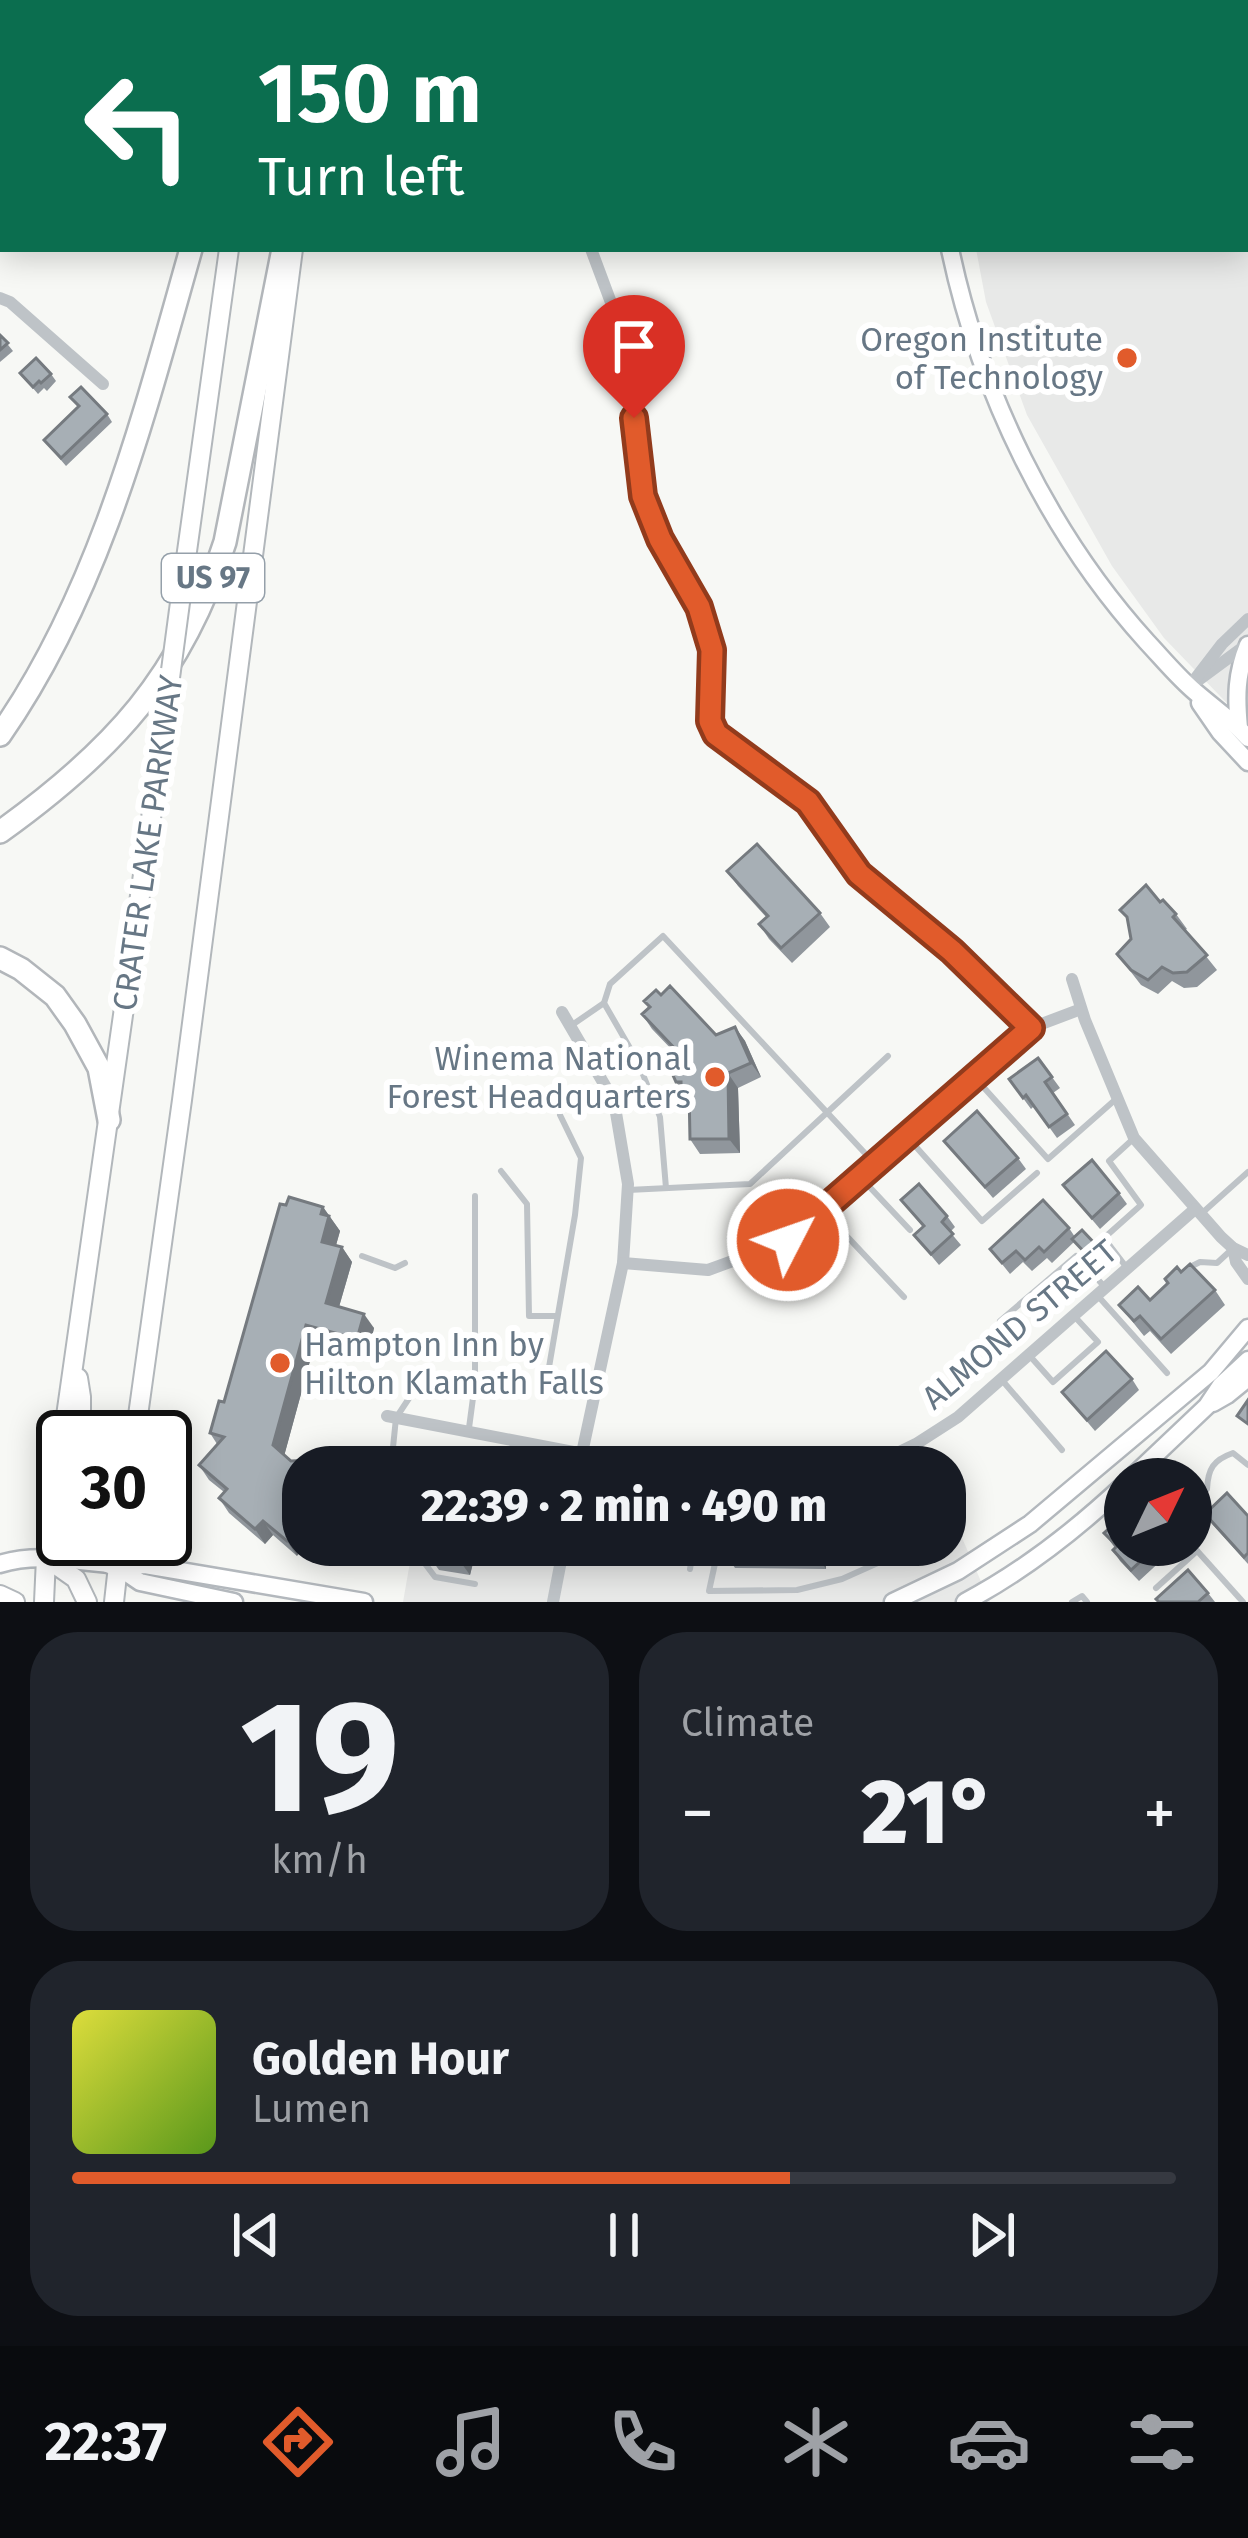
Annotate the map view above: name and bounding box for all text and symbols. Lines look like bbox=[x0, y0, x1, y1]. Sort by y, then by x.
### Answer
text: 150 m bbox=[258, 43, 482, 144]
icon: left bbox=[60, 48, 216, 204]
text: Turn left bbox=[258, 145, 465, 209]
pin bbox=[583, 295, 685, 418]
icon: arrive bbox=[601, 313, 667, 379]
place label: Oregon Institute of Technology bbox=[860, 320, 1103, 398]
marker: Oregon Institute of Technology bbox=[1114, 345, 1140, 371]
road number: US 97 bbox=[162, 554, 264, 602]
street label: CRATER LAKE PARKWAY bbox=[105, 673, 191, 1014]
place label: Winema National Forest Headquarters bbox=[386, 1039, 691, 1117]
marker: Winema National Forest Headquarters bbox=[702, 1064, 728, 1090]
position arrow bbox=[725, 1177, 851, 1303]
street label: ALMOND STREET bbox=[914, 1232, 1125, 1418]
place label: Hampton Inn by Hilton Klamath Falls bbox=[304, 1325, 604, 1403]
marker: Hampton Inn by Hilton Klamath Falls bbox=[267, 1350, 293, 1376]
speed limit sign: 30 bbox=[36, 1410, 192, 1566]
north arrow bbox=[1104, 1458, 1212, 1566]
map controls bbox=[1104, 1458, 1212, 1566]
text: 22:39 · 2 min · 490 m bbox=[421, 1479, 827, 1533]
text: 19 bbox=[240, 1665, 399, 1852]
text: Climate bbox=[681, 1700, 814, 1746]
text: 21° bbox=[861, 1759, 996, 1867]
text: − bbox=[681, 1774, 714, 1853]
text: + bbox=[1143, 1774, 1176, 1853]
text: km/h bbox=[271, 1837, 368, 1883]
text: Golden Hour bbox=[252, 2032, 509, 2086]
text: Lumen bbox=[252, 2086, 371, 2132]
icon: previous bbox=[223, 2202, 289, 2268]
icon: pause bbox=[591, 2202, 657, 2268]
icon: next bbox=[959, 2202, 1025, 2268]
icon: directions bbox=[256, 2400, 340, 2484]
icon: music bbox=[429, 2400, 513, 2484]
icon: phone bbox=[601, 2400, 685, 2484]
icon: climate bbox=[774, 2400, 858, 2484]
icon: car bbox=[947, 2400, 1031, 2484]
icon: filters bbox=[1120, 2400, 1204, 2484]
text: 22:37 bbox=[44, 2410, 167, 2474]

